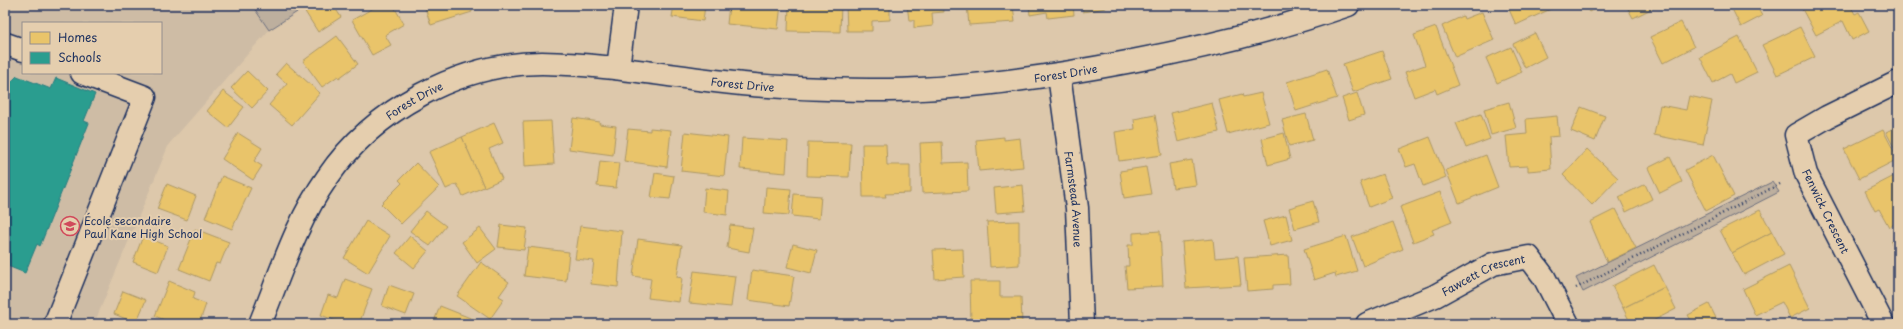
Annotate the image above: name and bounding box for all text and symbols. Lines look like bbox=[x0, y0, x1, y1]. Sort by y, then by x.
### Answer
legend bbox=[22, 22, 162, 74]
text: Homes bbox=[58, 28, 97, 46]
text: Schools bbox=[58, 48, 102, 66]
street label: Forest Drive bbox=[1033, 59, 1099, 86]
street label: Forest Drive bbox=[710, 72, 775, 95]
street label: Forest Drive bbox=[382, 77, 445, 123]
street label: Farmstead Avenue bbox=[1061, 150, 1087, 248]
street label: Fenwick Crescent bbox=[1798, 166, 1854, 257]
place label: École secondaire Paul Kane High School bbox=[84, 212, 202, 242]
school or university icon: École secondaire Paul Kane High School bbox=[59, 215, 81, 237]
street label: Fawcett Crescent bbox=[1438, 249, 1527, 299]

